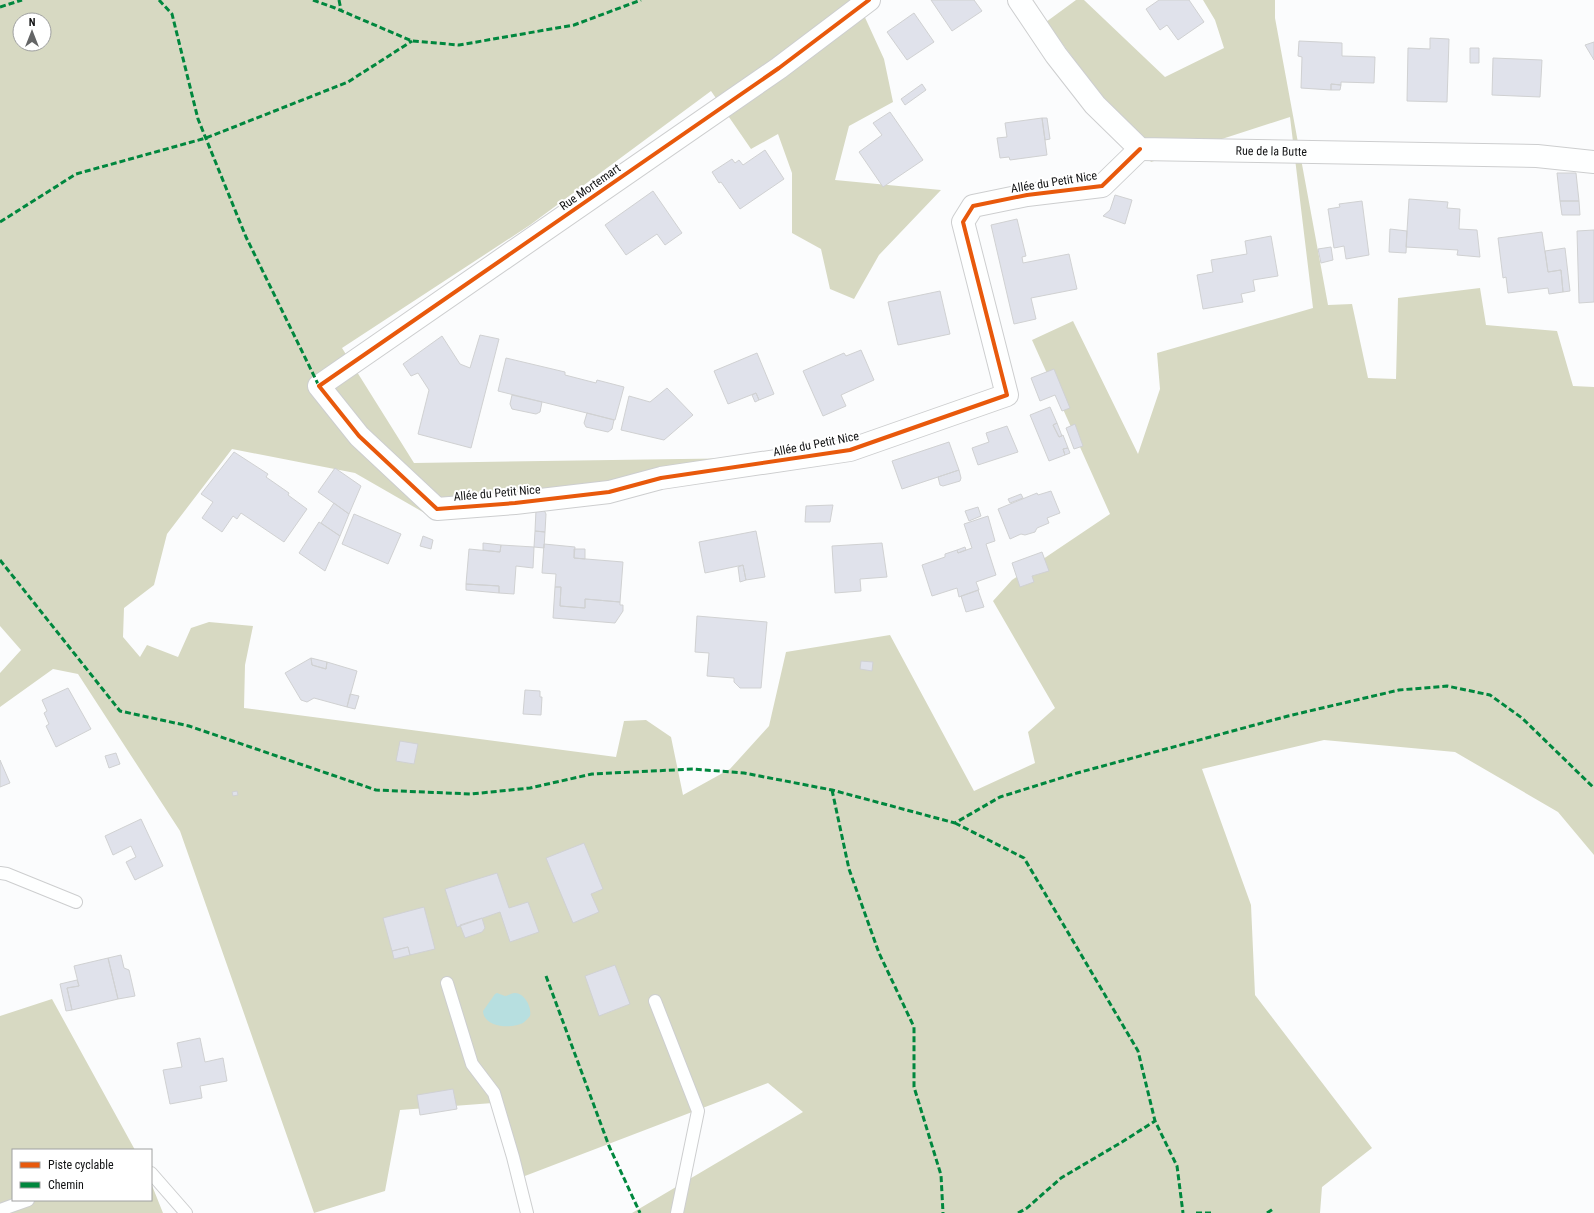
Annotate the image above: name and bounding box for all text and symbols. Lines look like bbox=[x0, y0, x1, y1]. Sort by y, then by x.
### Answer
north arrow bbox=[12, 12, 52, 52]
text: N bbox=[29, 16, 36, 29]
street label: Rue de la Butte bbox=[1236, 144, 1308, 159]
street label: Rue Mortemart bbox=[557, 161, 623, 213]
street label: Allée du Petit Nice bbox=[1010, 168, 1098, 196]
street label: Allée du Petit Nice bbox=[772, 429, 860, 459]
street label: Allée du Petit Nice bbox=[453, 482, 541, 504]
legend bbox=[12, 1149, 152, 1201]
text: Piste cyclable bbox=[48, 1158, 114, 1172]
text: Chemin bbox=[48, 1178, 84, 1192]

